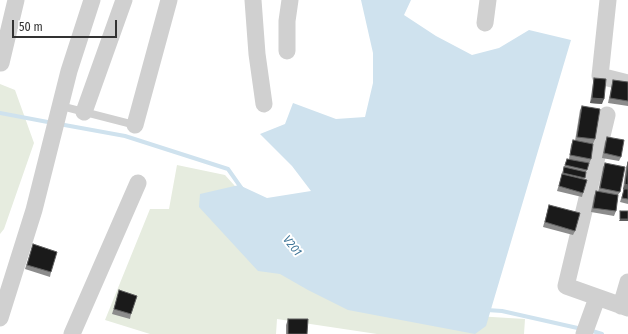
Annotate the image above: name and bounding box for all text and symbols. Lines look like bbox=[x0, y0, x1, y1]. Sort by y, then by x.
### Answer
scale bar bbox=[14, 12, 119, 38]
text: 50 m bbox=[19, 20, 43, 34]
water label: V201 bbox=[279, 233, 305, 259]

